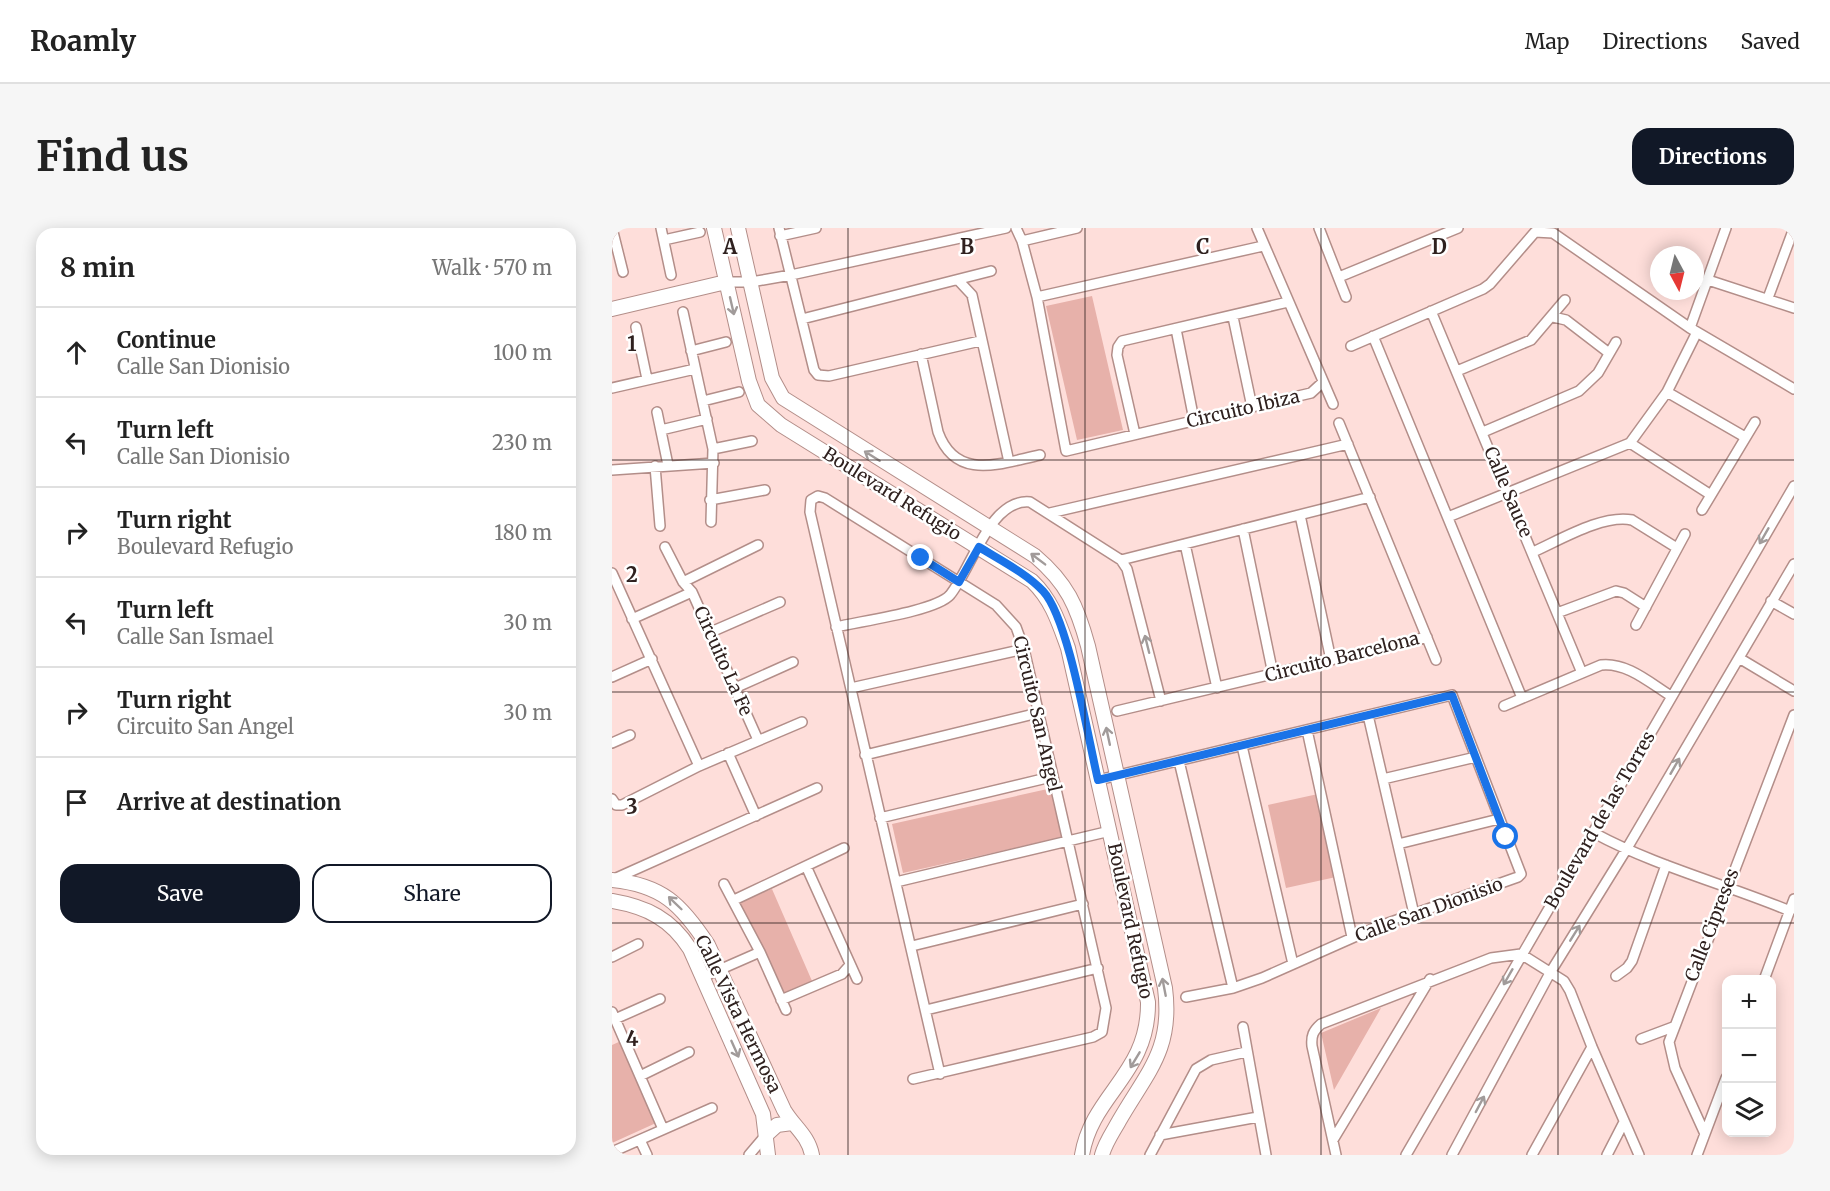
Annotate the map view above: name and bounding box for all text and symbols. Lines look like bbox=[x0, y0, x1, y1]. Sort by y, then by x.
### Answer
text: Roamly bbox=[30, 23, 136, 59]
text: Map bbox=[1525, 28, 1569, 55]
text: Directions bbox=[1602, 28, 1707, 55]
text: Saved bbox=[1740, 28, 1800, 55]
button: Directions bbox=[1632, 128, 1794, 185]
text: Find us bbox=[36, 130, 189, 182]
text: A bbox=[722, 234, 738, 259]
text: B bbox=[960, 234, 974, 259]
text: C bbox=[1196, 234, 1210, 259]
text: D bbox=[1431, 234, 1447, 259]
north arrow bbox=[1650, 246, 1704, 300]
text: 8 min bbox=[60, 251, 135, 284]
text: Walk · 570 m bbox=[432, 255, 552, 280]
one-way arrow bbox=[727, 295, 738, 315]
text: Continue bbox=[117, 326, 216, 354]
text: 1 bbox=[627, 331, 637, 356]
icon: ahead bbox=[60, 336, 93, 369]
text: 100 m bbox=[493, 340, 552, 365]
text: Calle San Dionisio bbox=[117, 354, 290, 379]
street label: Circuito Ibiza bbox=[1184, 384, 1302, 433]
text: Turn left bbox=[117, 416, 214, 444]
icon: left bbox=[60, 426, 93, 459]
text: 230 m bbox=[492, 430, 552, 455]
street label: Boulevard Refugio bbox=[819, 442, 966, 545]
street label: Calle Sauce bbox=[1479, 443, 1538, 541]
text: Calle San Dionisio bbox=[117, 444, 290, 469]
one-way arrow bbox=[864, 449, 881, 461]
text: Turn right bbox=[117, 506, 231, 534]
icon: right bbox=[60, 516, 93, 549]
text: 180 m bbox=[494, 520, 552, 545]
one-way arrow bbox=[1758, 527, 1770, 544]
text: Boulevard Refugio bbox=[117, 534, 293, 559]
route end bbox=[907, 544, 933, 570]
one-way arrow bbox=[1030, 553, 1046, 565]
text: 2 bbox=[626, 562, 638, 587]
text: Turn left bbox=[117, 596, 214, 624]
street label: Circuito La Fe bbox=[689, 602, 758, 719]
icon: left bbox=[60, 606, 93, 639]
text: 30 m bbox=[503, 610, 552, 635]
text: Calle San Ismael bbox=[117, 624, 274, 649]
street label: Circuito Barcelona bbox=[1262, 626, 1422, 687]
street label: Circuito San Angel bbox=[1008, 634, 1067, 794]
one-way arrow bbox=[1141, 635, 1153, 654]
text: Turn right bbox=[117, 686, 231, 714]
icon: right bbox=[60, 696, 93, 729]
text: 30 m bbox=[503, 700, 552, 725]
text: Circuito San Angel bbox=[117, 714, 294, 739]
one-way arrow bbox=[1102, 726, 1113, 746]
street label: Boulevard de las Torres bbox=[1539, 727, 1660, 913]
one-way arrow bbox=[1669, 758, 1681, 775]
icon: arrive bbox=[60, 786, 93, 819]
text: Arrive at destination bbox=[117, 788, 341, 816]
text: 3 bbox=[626, 794, 638, 819]
route start bbox=[1492, 823, 1518, 849]
street label: Boulevard Refugio bbox=[1103, 841, 1158, 1001]
button: Save bbox=[60, 864, 300, 923]
button: Share bbox=[312, 864, 552, 923]
street label: Calle Cipreses bbox=[1679, 865, 1744, 984]
street label: Calle San Dionisio bbox=[1352, 872, 1506, 947]
one-way arrow bbox=[668, 896, 683, 911]
one-way arrow bbox=[1568, 925, 1581, 942]
street label: Calle Vista Hermosa bbox=[690, 931, 787, 1097]
one-way arrow bbox=[1502, 968, 1514, 985]
map controls bbox=[1722, 975, 1776, 1137]
button: + bbox=[1722, 975, 1776, 1029]
one-way arrow bbox=[1158, 978, 1169, 998]
text: 4 bbox=[626, 1026, 639, 1051]
button: − bbox=[1722, 1029, 1776, 1083]
one-way arrow bbox=[730, 1039, 741, 1057]
one-way arrow bbox=[1129, 1051, 1141, 1068]
button: layers bbox=[1722, 1083, 1776, 1137]
one-way arrow bbox=[1475, 1095, 1486, 1113]

